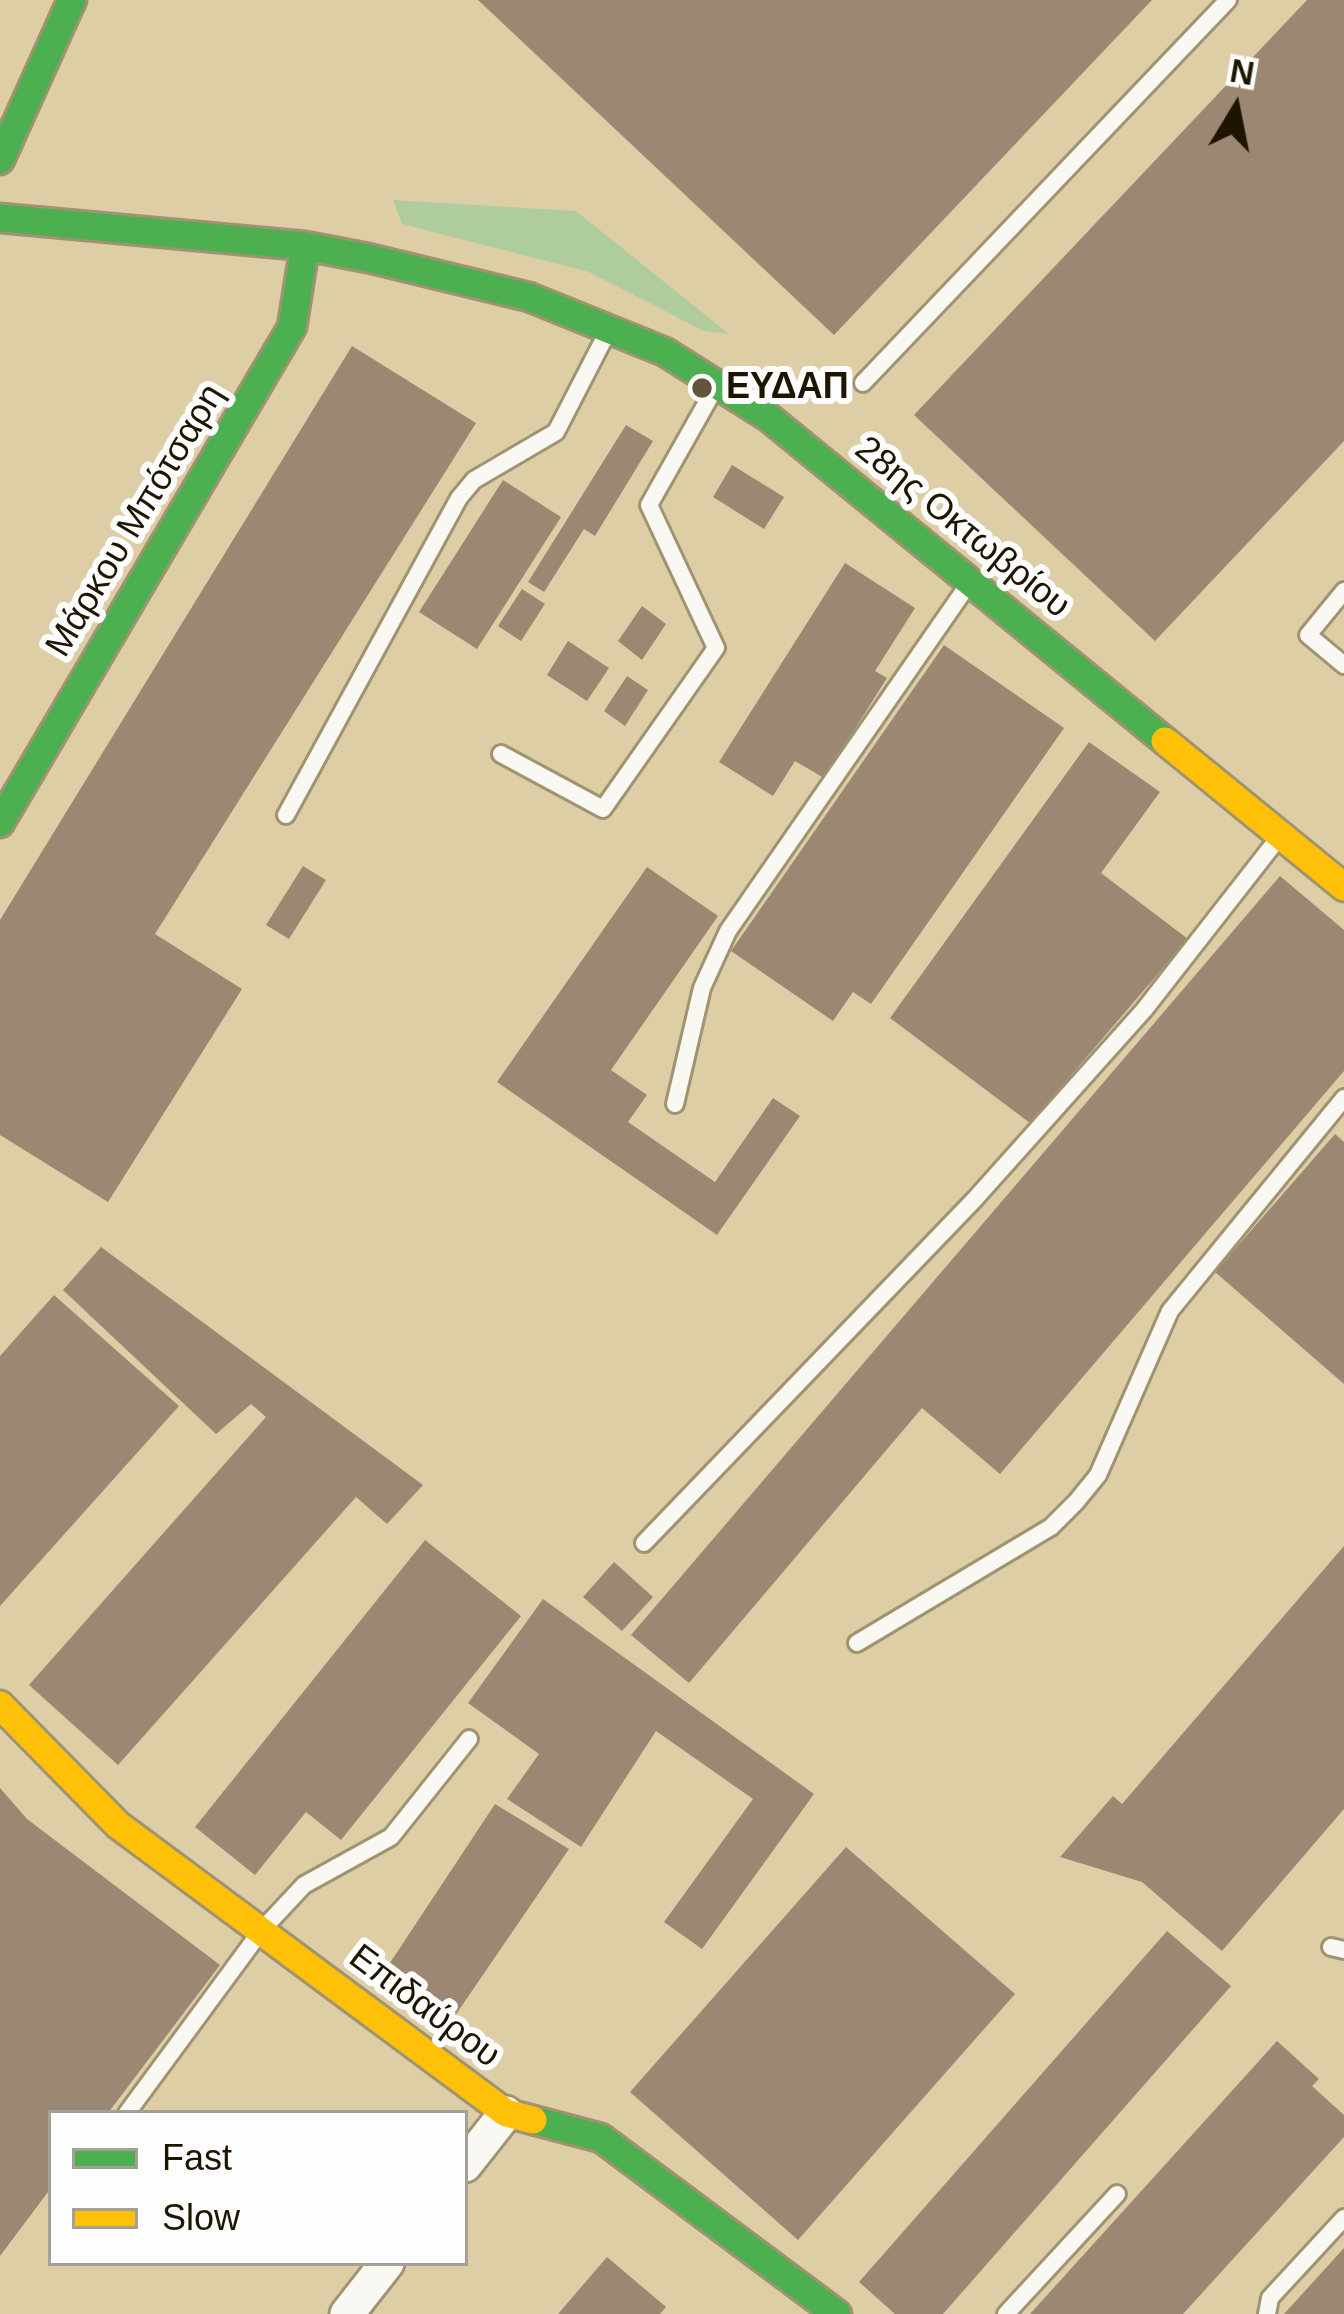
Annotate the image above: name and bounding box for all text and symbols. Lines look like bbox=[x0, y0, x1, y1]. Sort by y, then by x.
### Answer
north arrow bbox=[1176, 48, 1296, 168]
text: N bbox=[1227, 52, 1257, 92]
place label: ΕΥΔΑΠ bbox=[726, 366, 849, 410]
marker: ΕΥΔΑΠ bbox=[689, 375, 715, 401]
street label: Μάρκου Μπότσαρη bbox=[38, 377, 234, 665]
street label: 28ης Οκτωβρίου bbox=[846, 428, 1078, 628]
street label: Επιδαύρου bbox=[340, 1936, 508, 2078]
legend bbox=[48, 2110, 468, 2266]
text: Fast bbox=[162, 2137, 232, 2178]
text: Slow bbox=[162, 2197, 240, 2238]

